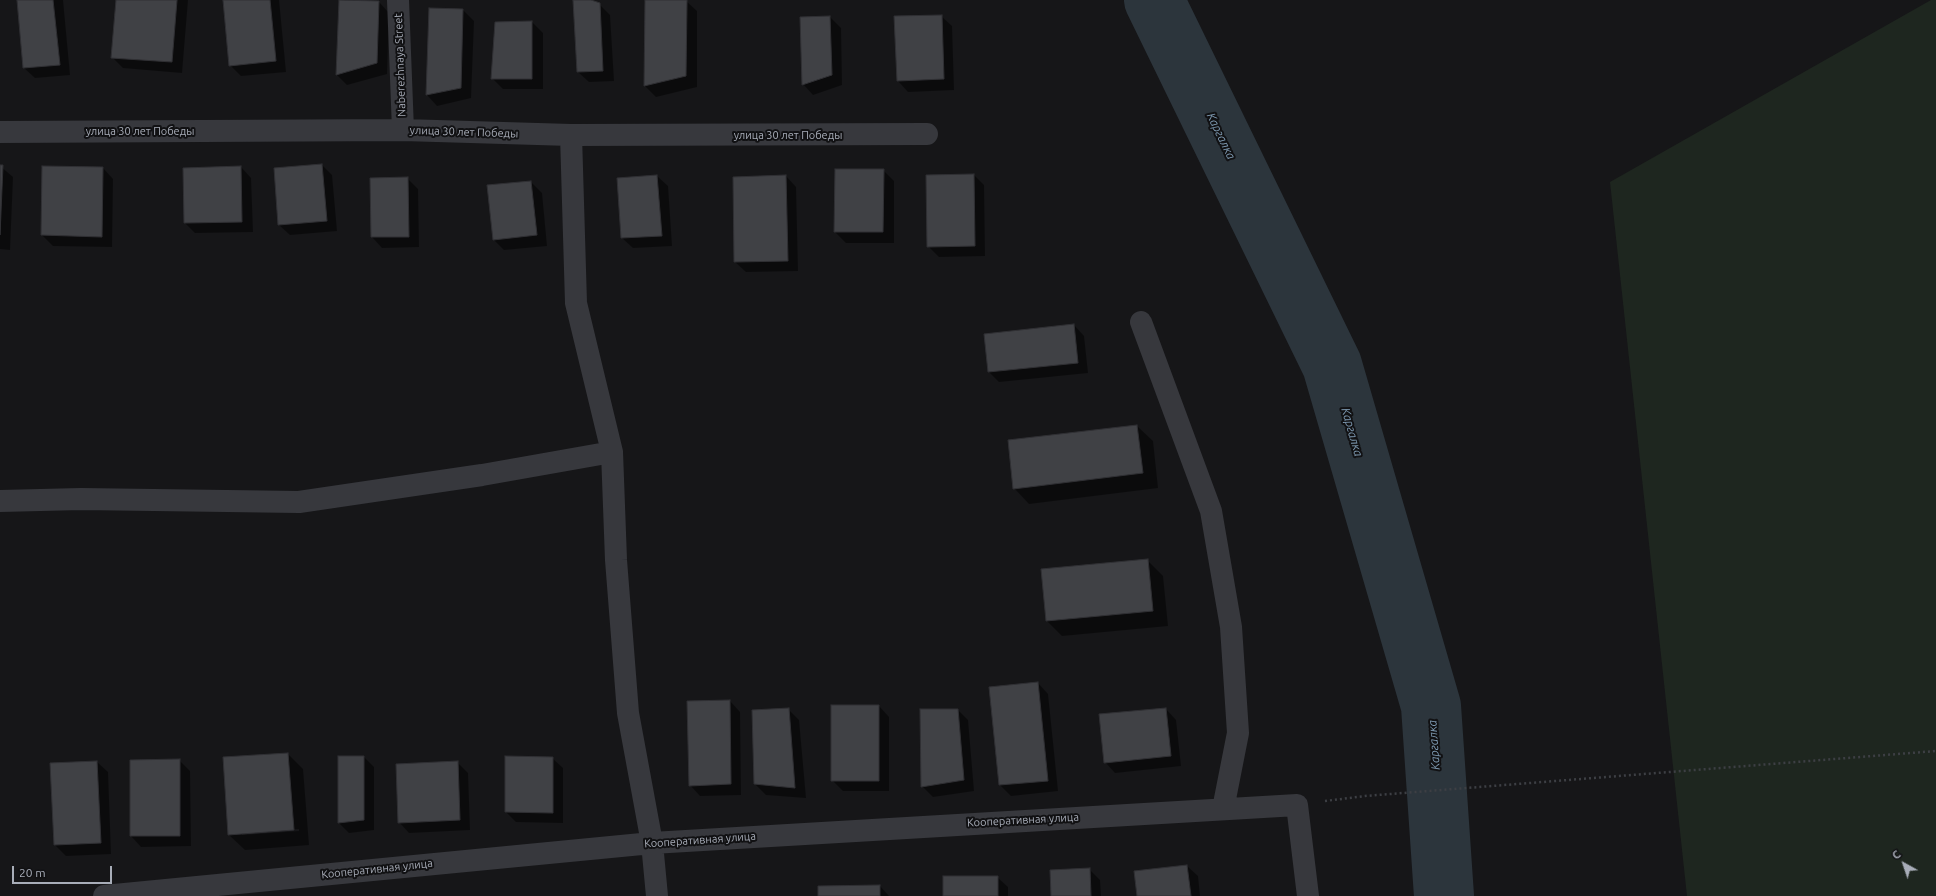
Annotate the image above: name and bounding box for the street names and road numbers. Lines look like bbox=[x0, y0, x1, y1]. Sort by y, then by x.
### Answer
street label: Naberezhnaya Street bbox=[392, 13, 408, 117]
street label: улица 30 лет Победы bbox=[86, 124, 194, 138]
street label: улица 30 лет Победы bbox=[409, 124, 519, 140]
street label: улица 30 лет Победы bbox=[734, 128, 842, 142]
street label: Кооперативная улица bbox=[967, 810, 1079, 830]
street label: Кооперативная улица bbox=[644, 830, 756, 850]
street label: Кооперативная улица bbox=[321, 857, 433, 881]

